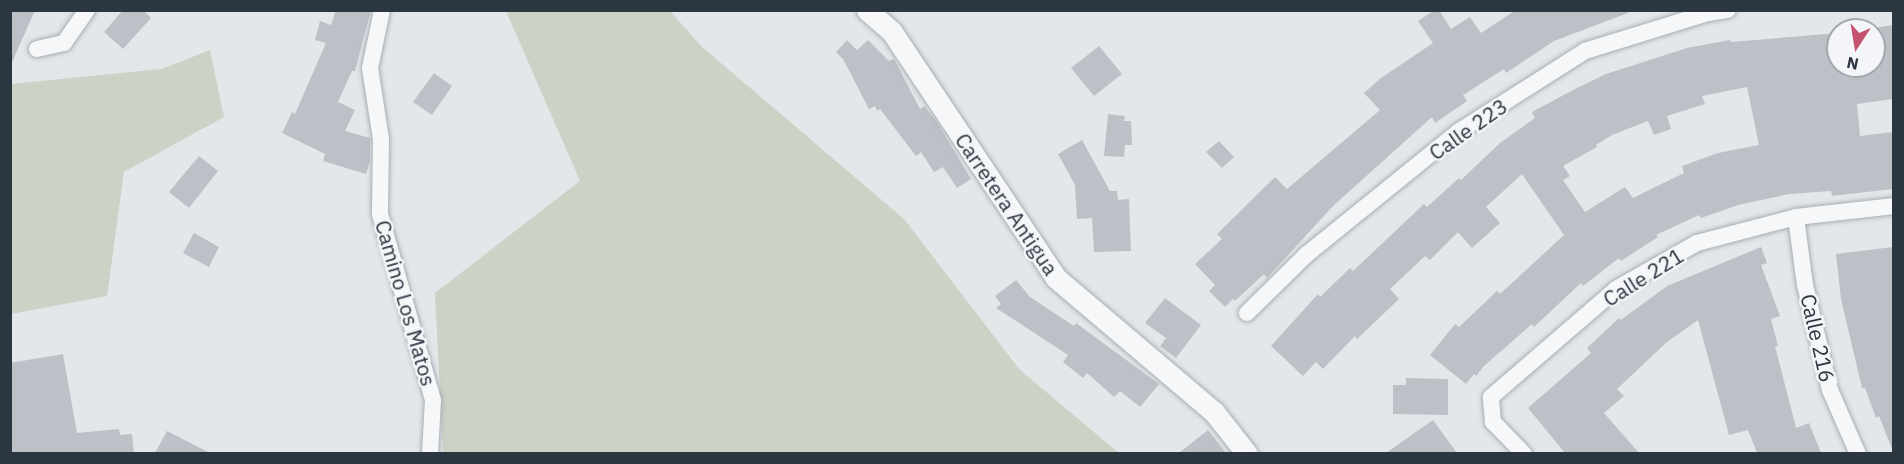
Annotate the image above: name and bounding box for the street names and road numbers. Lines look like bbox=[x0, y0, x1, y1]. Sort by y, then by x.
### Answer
street label: Calle 223 bbox=[1424, 93, 1512, 165]
street label: Carretera Antigua bbox=[950, 128, 1064, 280]
street label: Camino Los Matos bbox=[370, 217, 442, 389]
street label: Calle 221 bbox=[1598, 243, 1688, 311]
street label: Calle 216 bbox=[1796, 291, 1840, 385]

